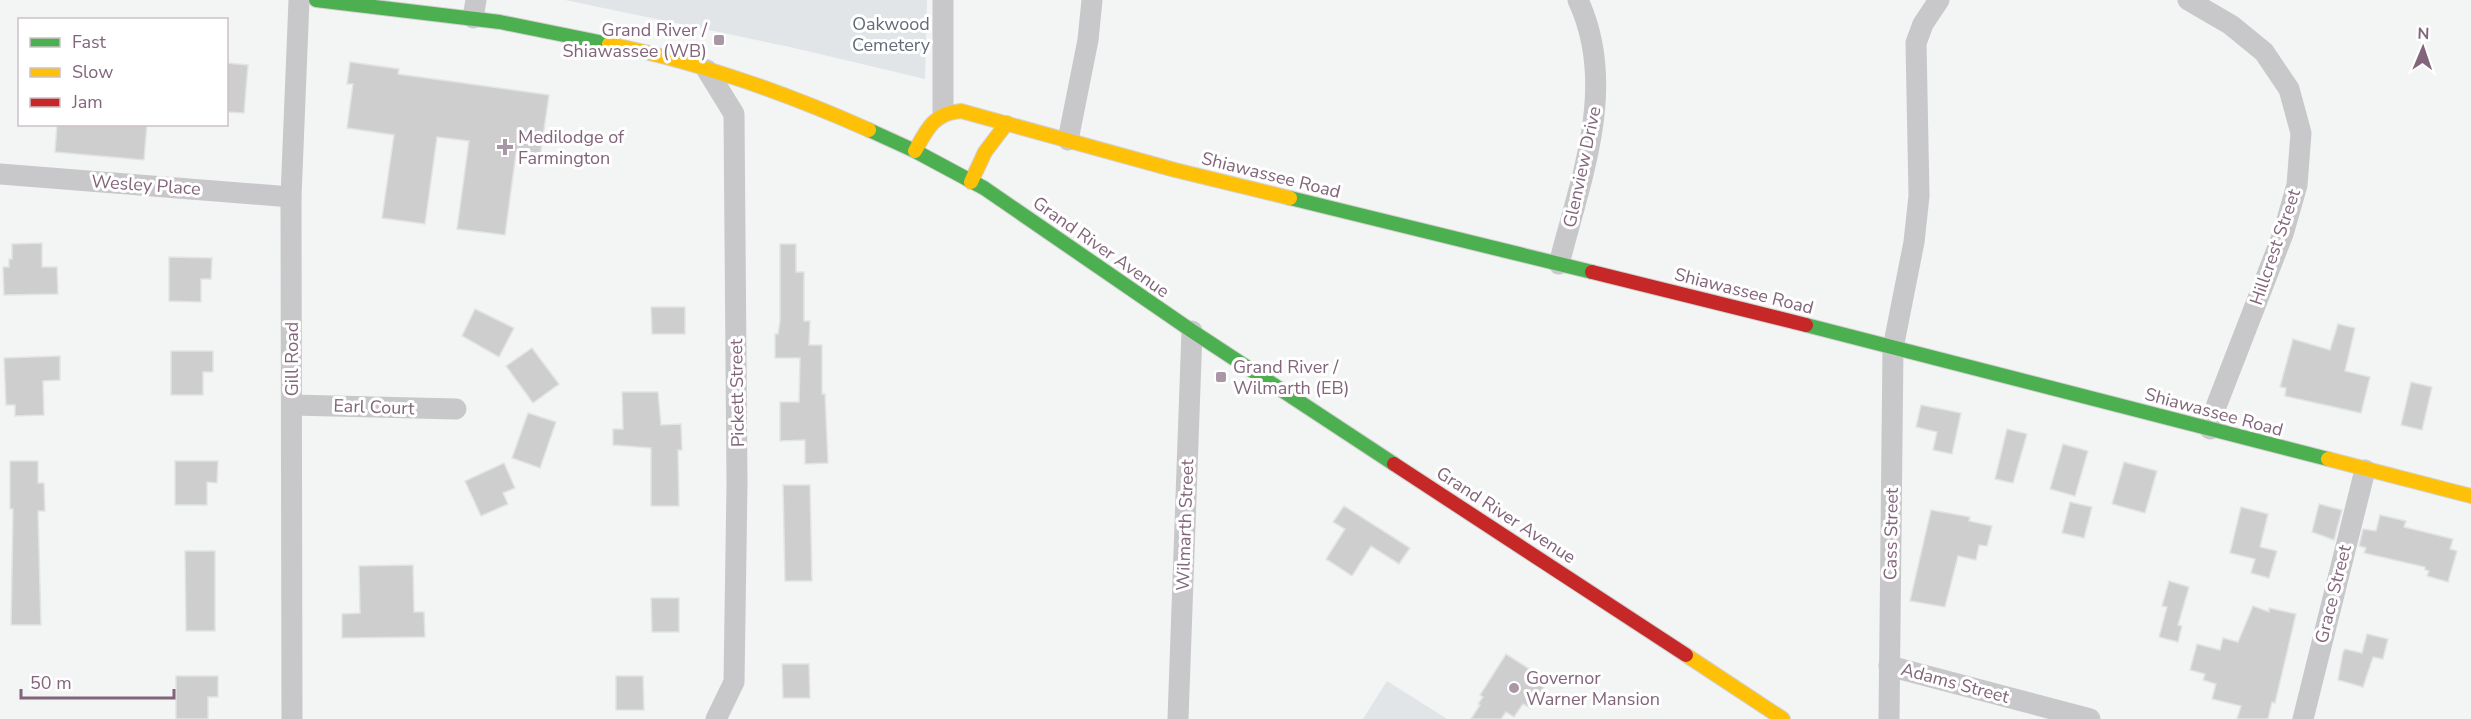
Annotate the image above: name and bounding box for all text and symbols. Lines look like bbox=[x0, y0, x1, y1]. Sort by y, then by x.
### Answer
park label: Oakwood Cemetery bbox=[852, 12, 931, 57]
legend bbox=[18, 18, 228, 126]
place label: Grand River / Shiawassee (WB) bbox=[563, 18, 708, 63]
north arrow bbox=[2393, 18, 2453, 78]
text: N bbox=[2417, 23, 2430, 45]
text: Fast bbox=[72, 30, 107, 54]
marker: Grand River / Shiawassee (WB) bbox=[712, 33, 726, 47]
text: Slow bbox=[72, 60, 113, 84]
text: Jam bbox=[71, 90, 103, 114]
street label: Glenview Drive bbox=[1557, 104, 1607, 230]
place label: Medilodge of Farmington bbox=[518, 125, 625, 170]
marker: Medilodge of Farmington bbox=[496, 138, 514, 156]
street label: Shiawassee Road bbox=[1199, 146, 1343, 204]
street label: Wesley Place bbox=[91, 169, 201, 201]
street label: Hillcrest Street bbox=[2244, 185, 2306, 308]
street label: Grand River Avenue bbox=[1028, 191, 1174, 303]
street label: Shiawassee Road bbox=[1672, 262, 1816, 320]
street label: Gill Road bbox=[280, 322, 304, 396]
street label: Pickett Street bbox=[724, 338, 750, 447]
place label: Grand River / Wilmarth (EB) bbox=[1233, 355, 1349, 400]
marker: Grand River / Wilmarth (EB) bbox=[1214, 370, 1228, 384]
street label: Shiawassee Road bbox=[2142, 382, 2286, 442]
street label: Earl Court bbox=[333, 394, 416, 420]
street label: Wilmarth Street bbox=[1171, 458, 1199, 591]
street label: Grand River Avenue bbox=[1432, 461, 1580, 569]
street label: Cass Street bbox=[1878, 487, 1904, 580]
street label: Grace Street bbox=[2309, 542, 2357, 646]
street label: Adams Street bbox=[1898, 657, 2012, 709]
scale bar bbox=[21, 662, 174, 700]
place label: Governor Warner Mansion bbox=[1526, 666, 1660, 711]
text: 50 m bbox=[30, 671, 72, 695]
marker: Governor Warner Mansion bbox=[1507, 681, 1521, 695]

